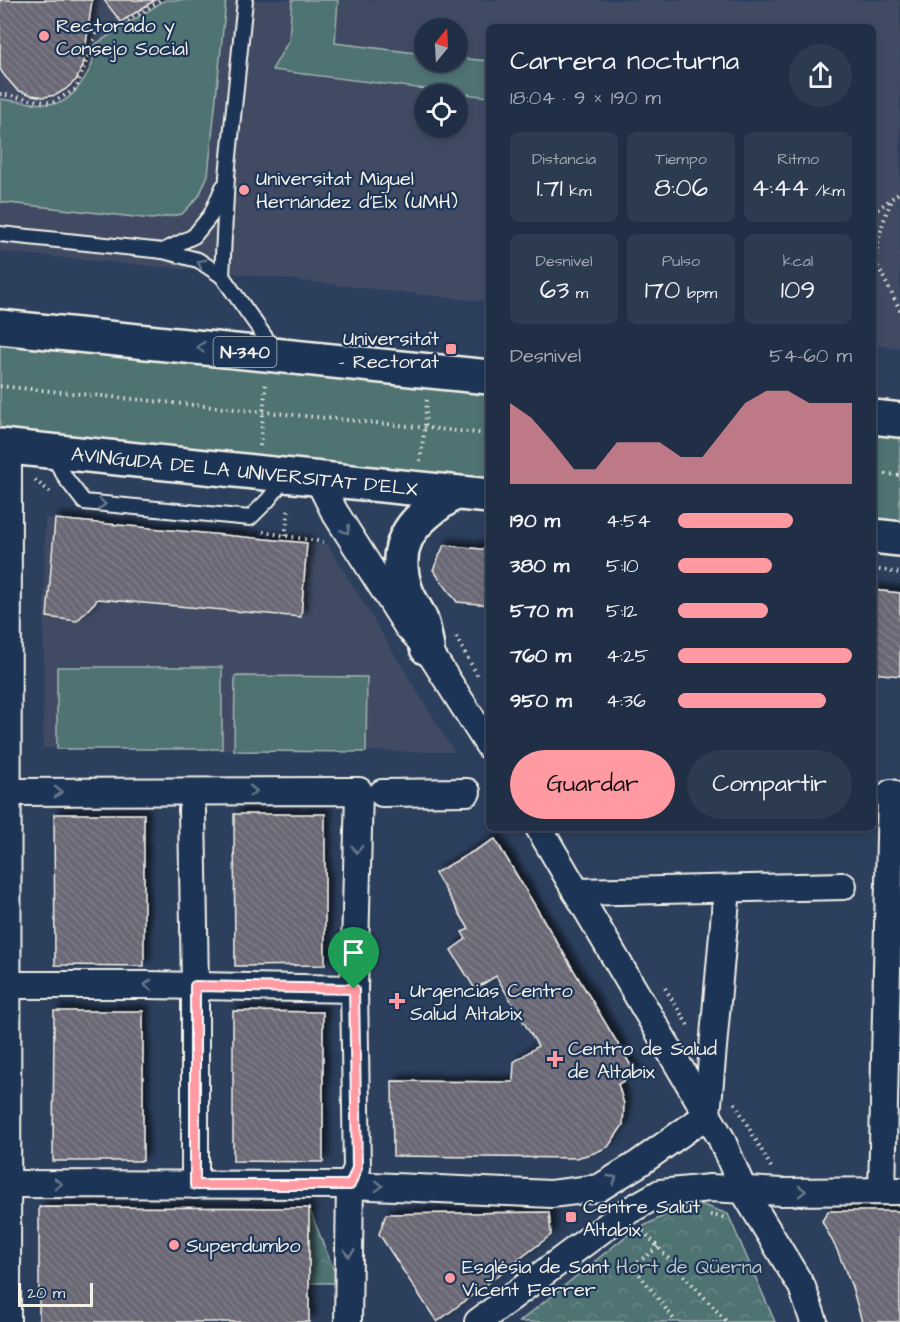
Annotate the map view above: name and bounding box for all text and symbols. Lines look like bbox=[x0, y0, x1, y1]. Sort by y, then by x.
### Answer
place label: Rectorado y Consejo Social bbox=[56, 12, 188, 63]
north arrow bbox=[414, 18, 468, 72]
map controls bbox=[414, 18, 468, 138]
marker: Rectorado y Consejo Social bbox=[37, 29, 51, 43]
text: Carrera nocturna bbox=[510, 42, 739, 80]
button: share bbox=[789, 44, 852, 107]
button: locate bbox=[414, 84, 468, 138]
text: 18:04 · 9 × 190 m bbox=[510, 84, 661, 112]
text: Distancia bbox=[532, 148, 596, 170]
text: Tiempo bbox=[655, 148, 707, 170]
text: Ritmo bbox=[777, 148, 819, 170]
place label: Universitat Miguel Hernández d'Elx (UMH) bbox=[256, 165, 458, 216]
text: 1.71 bbox=[537, 170, 563, 206]
text: 8:06 bbox=[654, 170, 708, 206]
text: 4:44 bbox=[751, 170, 809, 206]
text: km bbox=[563, 180, 592, 202]
text: /km bbox=[809, 180, 845, 202]
marker: Universitat Miguel Hernández d'Elx (UMH) bbox=[237, 183, 251, 197]
text: Desnivel bbox=[536, 250, 592, 272]
text: Pulso bbox=[662, 250, 700, 272]
text: kcal bbox=[783, 250, 813, 272]
one-way arrow bbox=[197, 259, 207, 270]
text: 63 bbox=[540, 272, 569, 308]
text: 170 bbox=[645, 272, 680, 308]
text: 109 bbox=[781, 272, 815, 308]
text: m bbox=[569, 282, 588, 304]
text: bpm bbox=[680, 282, 717, 304]
place label: Universitat - Rectorat bbox=[338, 325, 439, 376]
road number: N-340 bbox=[214, 337, 276, 367]
one-way arrow bbox=[196, 341, 206, 354]
marker: Universitat - Rectorat bbox=[444, 342, 458, 356]
text: Desnivel bbox=[510, 342, 581, 370]
text: 54–60 m bbox=[769, 342, 852, 370]
street label: AVINGUDA DE LA UNIVERSITAT D'ELX bbox=[70, 440, 419, 504]
one-way arrow bbox=[97, 497, 106, 510]
text: 190 m bbox=[510, 507, 560, 535]
text: 4:54 bbox=[606, 507, 651, 535]
one-way arrow bbox=[339, 524, 351, 534]
text: 380 m bbox=[510, 552, 569, 580]
text: 5:10 bbox=[606, 552, 639, 580]
text: 570 m bbox=[510, 597, 573, 625]
text: 5:12 bbox=[606, 597, 638, 625]
text: 760 m bbox=[510, 642, 571, 670]
text: 4:25 bbox=[606, 642, 649, 670]
text: 950 m bbox=[510, 687, 572, 715]
text: 4:36 bbox=[606, 687, 646, 715]
button: Guardar bbox=[510, 750, 675, 819]
button: Compartir bbox=[687, 750, 852, 819]
one-way arrow bbox=[249, 785, 258, 797]
one-way arrow bbox=[54, 786, 63, 798]
one-way arrow bbox=[351, 845, 363, 854]
pin bbox=[328, 927, 379, 989]
icon: arrive bbox=[337, 936, 370, 969]
place label: Urgencias Centro Salud Altabix bbox=[410, 977, 573, 1028]
one-way arrow bbox=[144, 979, 153, 991]
marker: Urgencias Centro Salud Altabix bbox=[388, 992, 406, 1010]
place label: Centro de Salud de Altabix bbox=[568, 1035, 717, 1086]
marker: Centro de Salud de Altabix bbox=[546, 1050, 564, 1068]
one-way arrow bbox=[607, 1174, 617, 1186]
one-way arrow bbox=[54, 1178, 63, 1190]
one-way arrow bbox=[375, 1180, 384, 1193]
one-way arrow bbox=[797, 1185, 806, 1198]
place label: Centre Salut Altabix bbox=[583, 1193, 700, 1244]
marker: Centre Salut Altabix bbox=[564, 1210, 578, 1224]
place label: Superdumbo bbox=[186, 1232, 300, 1260]
marker: Superdumbo bbox=[167, 1238, 181, 1252]
one-way arrow bbox=[343, 1248, 355, 1257]
place label: Església de Sant Vicent Ferrer bbox=[462, 1253, 610, 1304]
park label: Hort de Qüerna bbox=[616, 1253, 762, 1281]
marker: Església de Sant Vicent Ferrer bbox=[443, 1271, 457, 1285]
scale bar bbox=[18, 1280, 93, 1308]
text: 20 m bbox=[27, 1282, 65, 1304]

